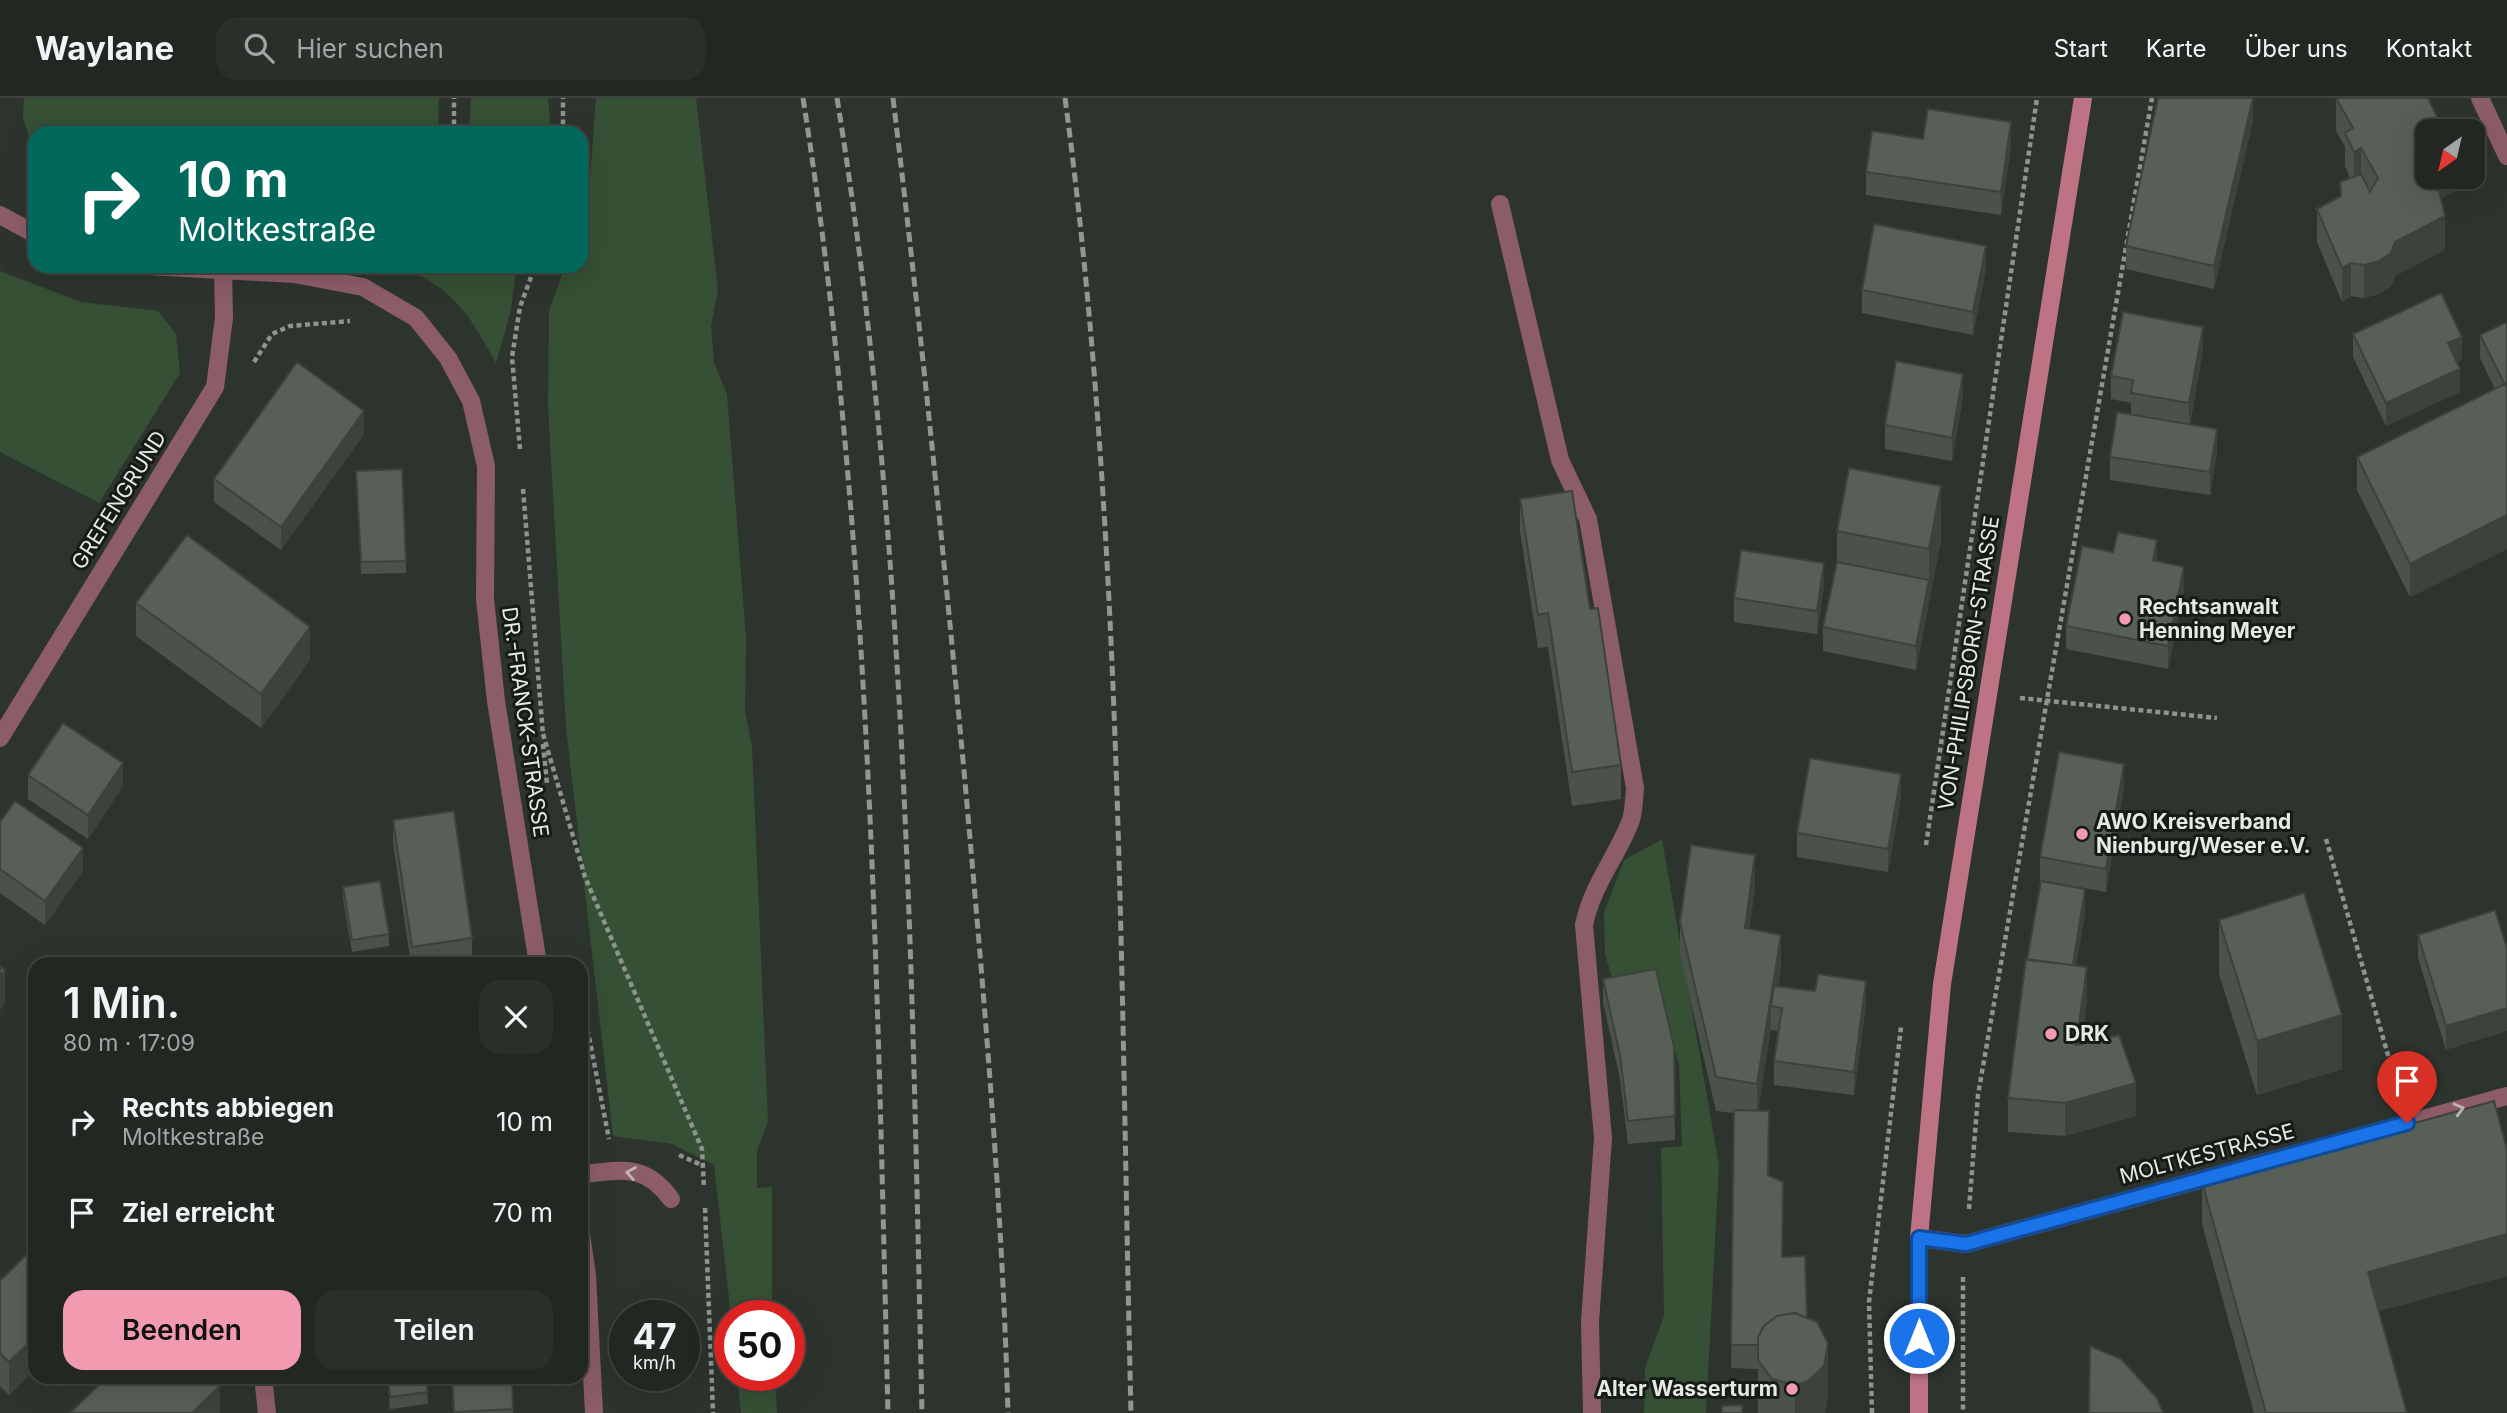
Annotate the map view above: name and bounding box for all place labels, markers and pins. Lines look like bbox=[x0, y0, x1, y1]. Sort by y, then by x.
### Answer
place label: Rechtsanwalt Henning Meyer bbox=[2139, 594, 2296, 643]
marker: Rechtsanwalt Henning Meyer bbox=[2117, 611, 2133, 627]
place label: AWO Kreisverband Nienburg/Weser e.V. bbox=[2096, 809, 2310, 858]
marker: AWO Kreisverband Nienburg/Weser e.V. bbox=[2074, 826, 2090, 842]
place label: DRK bbox=[2065, 1021, 2109, 1046]
marker: DRK bbox=[2043, 1026, 2059, 1042]
pin bbox=[2377, 1051, 2437, 1123]
place label: Alter Wasserturm bbox=[1596, 1376, 1778, 1401]
marker: Alter Wasserturm bbox=[1784, 1381, 1800, 1397]

